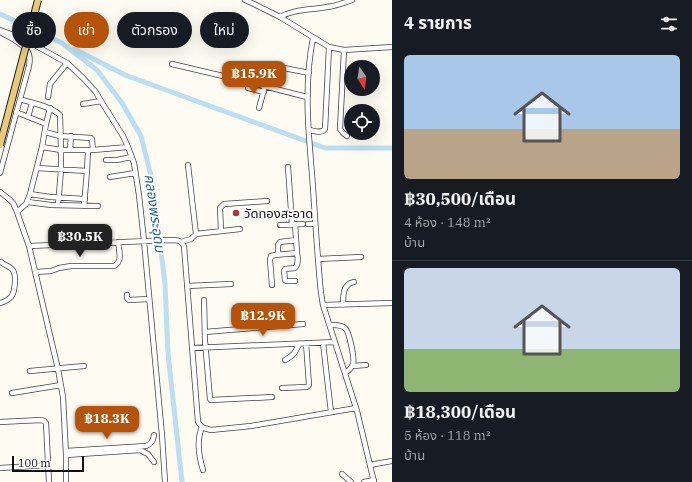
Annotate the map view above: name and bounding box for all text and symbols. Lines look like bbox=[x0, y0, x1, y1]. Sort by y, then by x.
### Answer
chip: ซื้อ bbox=[12, 12, 56, 48]
chip: เช่า bbox=[64, 12, 109, 48]
chip: ตัวกรอง bbox=[117, 12, 192, 48]
chip: ใหม่ bbox=[200, 12, 249, 48]
text: 4 รายการ bbox=[404, 12, 472, 34]
icon: filters bbox=[658, 13, 680, 35]
north arrow bbox=[344, 60, 380, 96]
map controls bbox=[344, 60, 380, 140]
pin: ฿15.9K bbox=[221, 61, 287, 95]
text: ฿15.9K bbox=[231, 65, 277, 82]
icon: home bbox=[506, 81, 578, 153]
button: locate bbox=[344, 104, 380, 140]
water label: คลองพระอุดม bbox=[141, 173, 170, 255]
text: ฿30,500/เดือน bbox=[404, 188, 516, 210]
place label: วัดทองสะอาด bbox=[244, 205, 313, 222]
marker: วัดทองสะอาด bbox=[231, 208, 241, 218]
text: 4 ห้อง · 148 m² bbox=[404, 214, 490, 231]
pin: ฿30.5K bbox=[47, 224, 113, 258]
text: ฿30.5K bbox=[57, 228, 103, 245]
text: บ้าน bbox=[404, 234, 425, 251]
icon: home bbox=[506, 294, 578, 366]
pin: ฿12.9K bbox=[230, 303, 296, 337]
text: ฿12.9K bbox=[240, 307, 286, 324]
text: ฿18,300/เดือน bbox=[404, 401, 516, 423]
pin: ฿18.3K bbox=[74, 406, 140, 440]
text: ฿18.3K bbox=[84, 410, 130, 427]
text: 5 ห้อง · 118 m² bbox=[404, 427, 490, 444]
text: บ้าน bbox=[404, 447, 425, 464]
scale bar bbox=[12, 454, 84, 473]
text: 100 m bbox=[18, 456, 51, 470]

